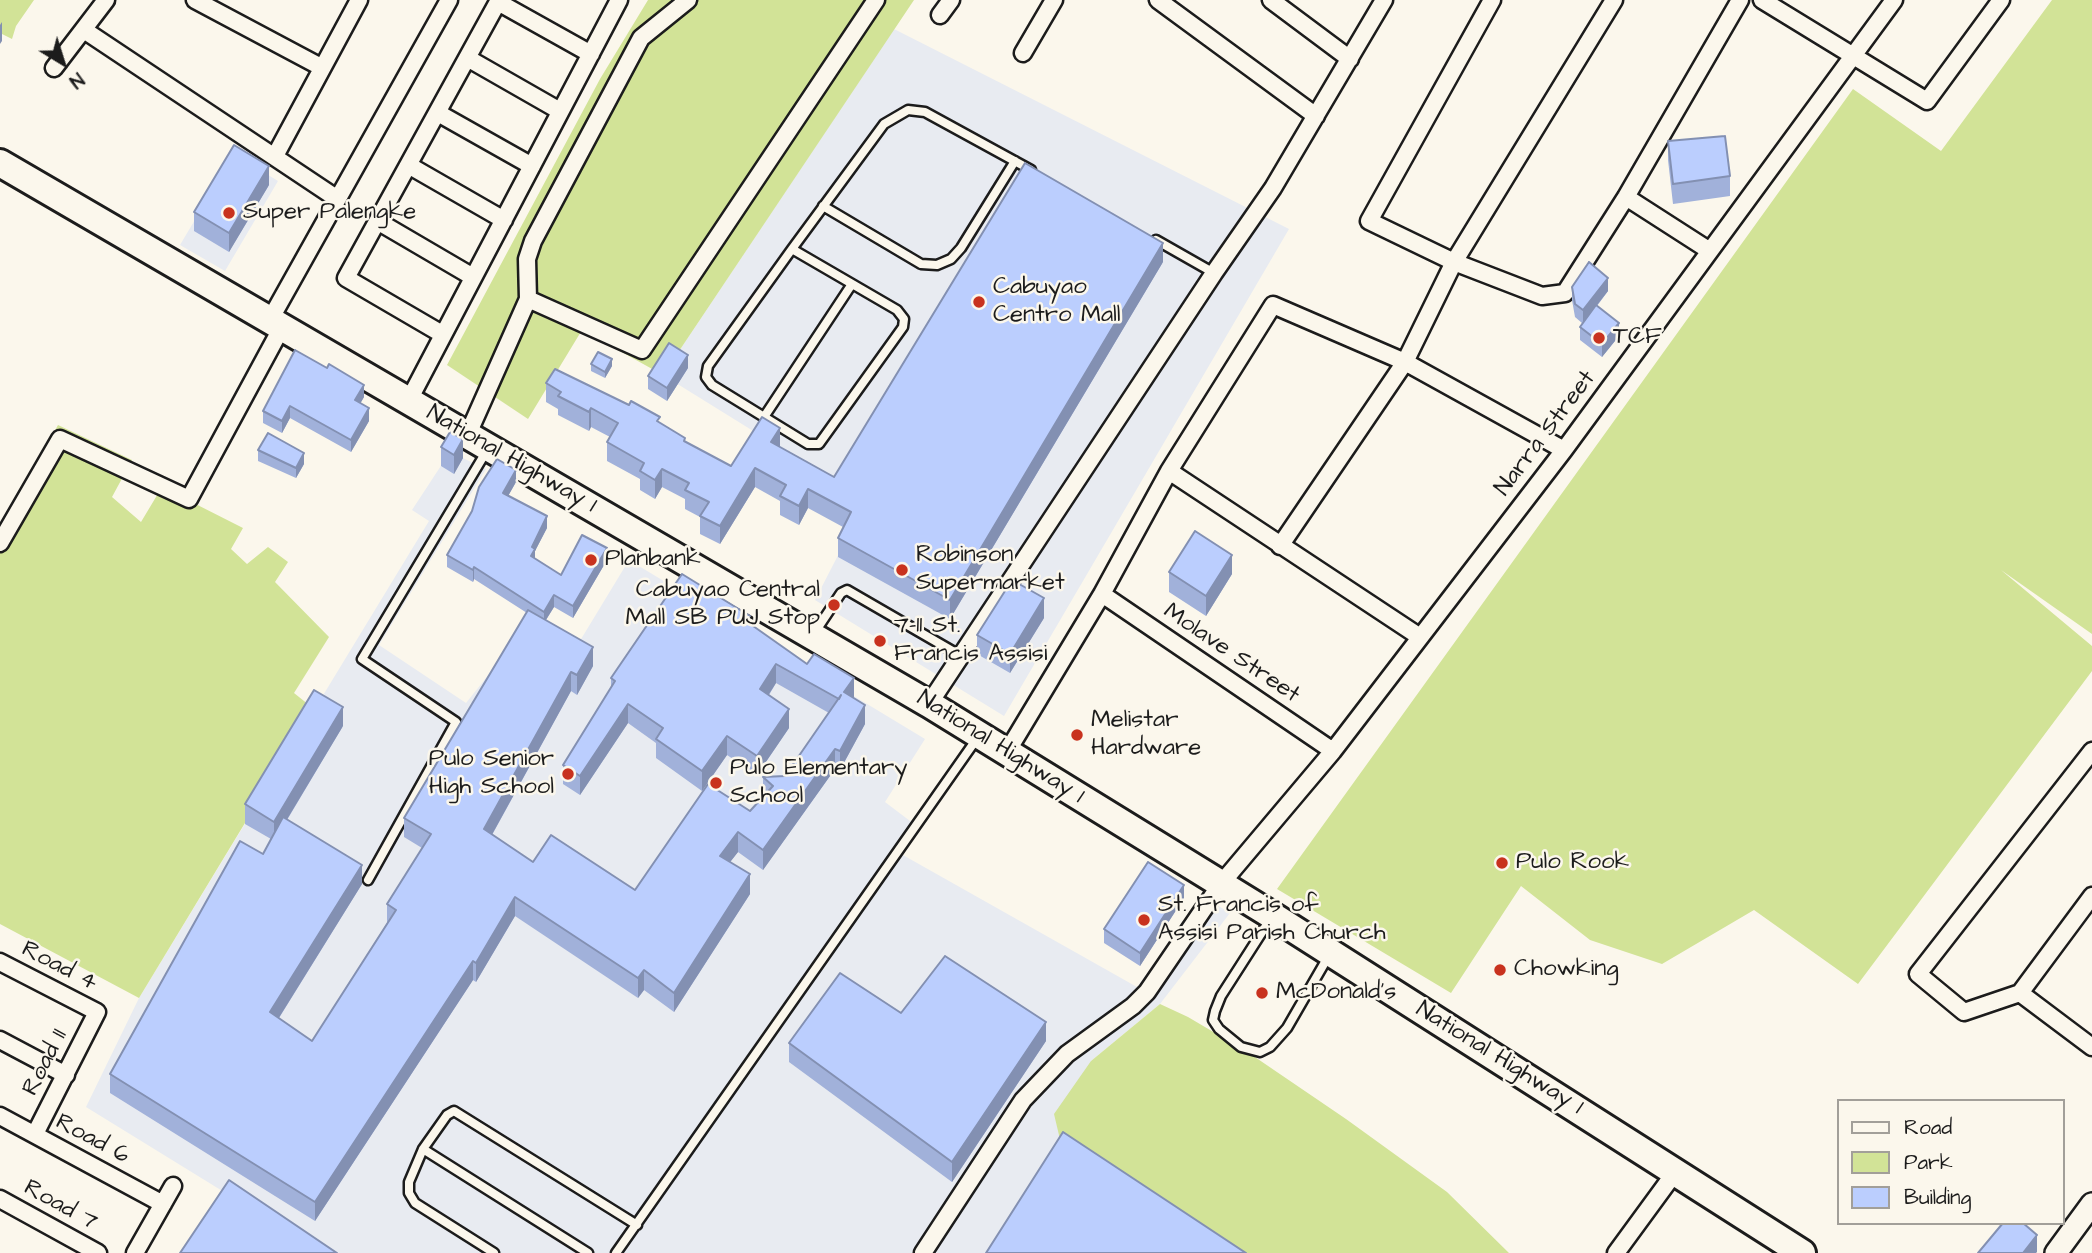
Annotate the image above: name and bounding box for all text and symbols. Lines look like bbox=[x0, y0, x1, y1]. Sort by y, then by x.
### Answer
north arrow bbox=[28, 28, 98, 98]
text: N bbox=[63, 66, 89, 94]
place label: Super Palengke bbox=[243, 199, 416, 227]
marker: Super Palengke bbox=[221, 205, 237, 221]
place label: Cabuyao Centro Mall bbox=[993, 274, 1121, 330]
marker: Cabuyao Centro Mall bbox=[971, 294, 987, 310]
place label: TCF bbox=[1613, 324, 1662, 352]
marker: TCF bbox=[1591, 330, 1607, 346]
street label: Narra Street bbox=[1489, 366, 1603, 502]
street label: National Highway 1 bbox=[421, 400, 601, 520]
place label: Robinson Supermarket bbox=[916, 542, 1065, 598]
place label: Planbank bbox=[605, 546, 701, 574]
marker: Planbank bbox=[583, 552, 599, 568]
marker: Robinson Supermarket bbox=[894, 562, 910, 578]
place label: Cabuyao Central Mall SB PUJ Stop bbox=[626, 577, 820, 633]
marker: Cabuyao Central Mall SB PUJ Stop bbox=[826, 597, 842, 613]
street label: Molave Street bbox=[1157, 598, 1305, 710]
place label: 7-11 St. Francis Assisi bbox=[894, 613, 1047, 669]
marker: 7-11 St. Francis Assisi bbox=[872, 633, 888, 649]
street label: National Highway 1 bbox=[911, 685, 1089, 811]
place label: Melistar Hardware bbox=[1091, 707, 1201, 763]
marker: Melistar Hardware bbox=[1069, 727, 1085, 743]
place label: Pulo Senior High School bbox=[429, 746, 554, 802]
place label: Pulo Elementary School bbox=[730, 755, 907, 811]
marker: Pulo Senior High School bbox=[560, 766, 576, 782]
marker: Pulo Elementary School bbox=[708, 775, 724, 791]
place label: Pulo Rook bbox=[1516, 849, 1629, 877]
marker: Pulo Rook bbox=[1494, 855, 1510, 871]
place label: St. Francis of Assisi Parish Church bbox=[1158, 892, 1386, 948]
marker: St. Francis of Assisi Parish Church bbox=[1136, 912, 1152, 928]
street label: Road 4 bbox=[16, 936, 102, 998]
place label: Chowking bbox=[1514, 956, 1619, 984]
marker: Chowking bbox=[1492, 962, 1508, 978]
place label: McDonald's bbox=[1276, 979, 1396, 1007]
marker: McDonald's bbox=[1254, 985, 1270, 1001]
street label: National Highway 1 bbox=[1410, 996, 1588, 1122]
street label: Road 11 bbox=[17, 1025, 75, 1101]
legend bbox=[1836, 1099, 2064, 1225]
street label: Road 6 bbox=[50, 1109, 134, 1171]
text: Road bbox=[1904, 1113, 1952, 1142]
text: Park bbox=[1904, 1148, 1953, 1177]
street label: Road 7 bbox=[18, 1174, 102, 1238]
text: Building bbox=[1904, 1183, 1971, 1212]

